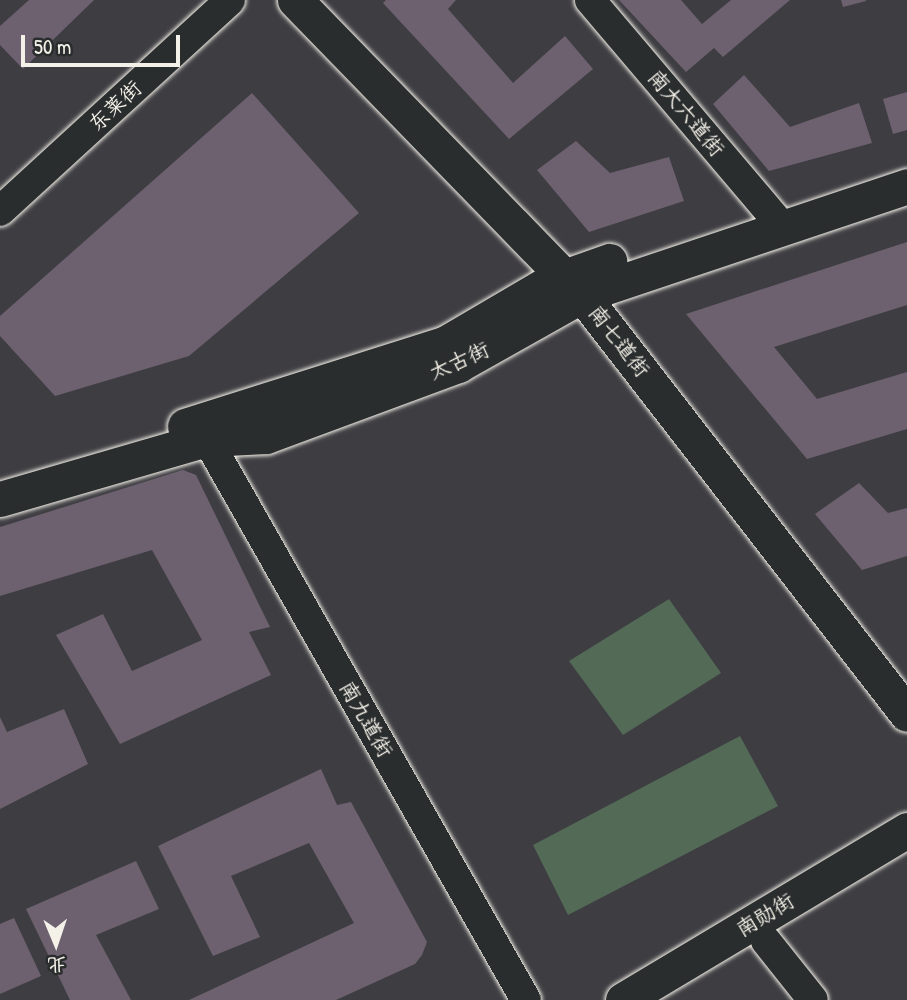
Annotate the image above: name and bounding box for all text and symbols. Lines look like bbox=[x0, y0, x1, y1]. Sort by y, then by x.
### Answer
scale bar bbox=[24, 21, 184, 65]
text: 50 m bbox=[34, 32, 71, 61]
street label: 南大六道街 bbox=[643, 65, 729, 161]
street label: 东莱街 bbox=[83, 75, 147, 137]
street label: 南七道街 bbox=[583, 300, 655, 382]
street label: 太古街 bbox=[425, 337, 493, 385]
street label: 南九道街 bbox=[334, 676, 398, 762]
street label: 南勋街 bbox=[732, 888, 798, 942]
north arrow bbox=[21, 909, 91, 979]
text: 北 bbox=[47, 952, 67, 978]

